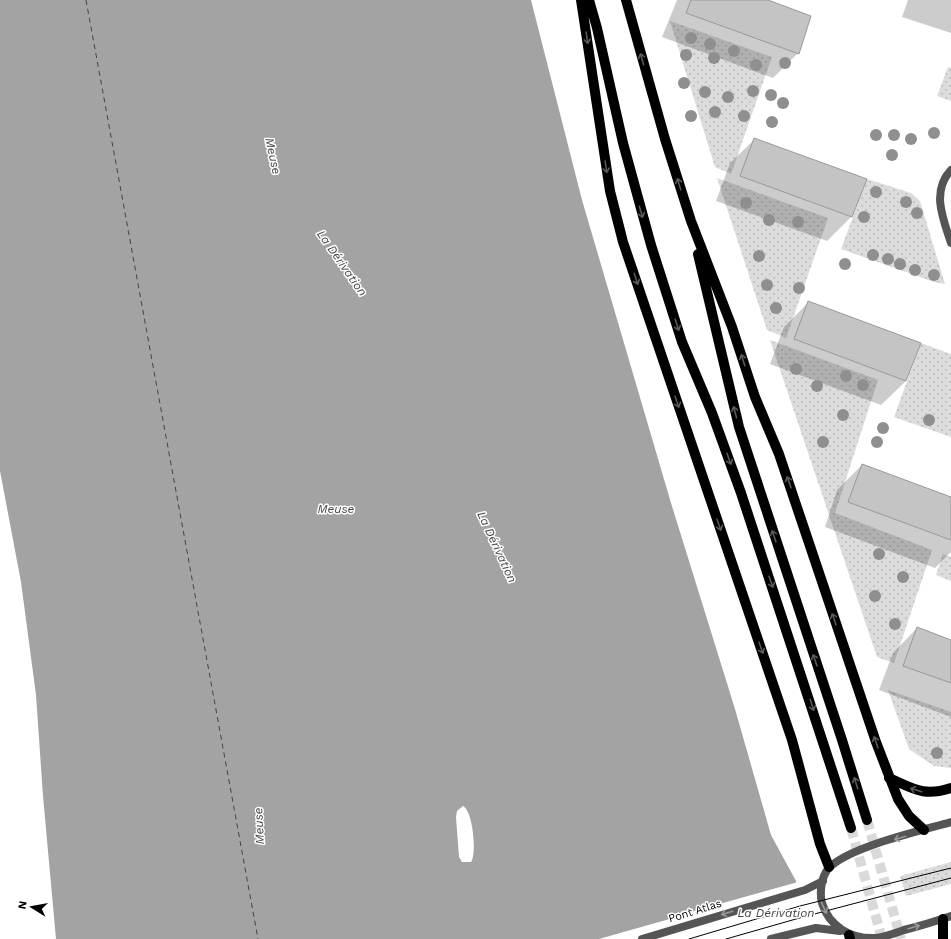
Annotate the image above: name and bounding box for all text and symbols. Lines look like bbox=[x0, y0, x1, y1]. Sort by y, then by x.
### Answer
one-way arrow bbox=[583, 32, 591, 45]
one-way arrow bbox=[638, 53, 645, 66]
water label: Meuse bbox=[262, 137, 284, 176]
one-way arrow bbox=[603, 160, 611, 173]
one-way arrow bbox=[675, 177, 682, 190]
one-way arrow bbox=[638, 205, 645, 218]
water label: La Dérivation bbox=[314, 227, 370, 299]
one-way arrow bbox=[632, 272, 640, 284]
one-way arrow bbox=[673, 318, 681, 330]
one-way arrow bbox=[739, 354, 746, 367]
one-way arrow bbox=[674, 395, 681, 408]
one-way arrow bbox=[731, 406, 738, 419]
one-way arrow bbox=[726, 452, 733, 465]
one-way arrow bbox=[785, 476, 792, 489]
water label: Meuse bbox=[318, 502, 355, 516]
water label: La Dérivation bbox=[474, 509, 520, 585]
one-way arrow bbox=[716, 518, 723, 531]
one-way arrow bbox=[770, 530, 777, 543]
one-way arrow bbox=[768, 575, 775, 588]
one-way arrow bbox=[830, 613, 838, 625]
one-way arrow bbox=[758, 641, 765, 654]
one-way arrow bbox=[811, 654, 819, 666]
one-way arrow bbox=[809, 699, 816, 712]
one-way arrow bbox=[872, 735, 879, 748]
one-way arrow bbox=[852, 777, 859, 790]
one-way arrow bbox=[909, 786, 922, 793]
water label: Meuse bbox=[251, 807, 267, 845]
one-way arrow bbox=[895, 834, 907, 842]
north arrow bbox=[12, 887, 52, 927]
street label: Pont Atlas bbox=[667, 897, 723, 925]
text: N bbox=[16, 900, 30, 910]
one-way arrow bbox=[821, 902, 829, 914]
water label: La Dérivation bbox=[737, 906, 815, 920]
one-way arrow bbox=[721, 910, 734, 917]
one-way arrow bbox=[907, 923, 920, 930]

